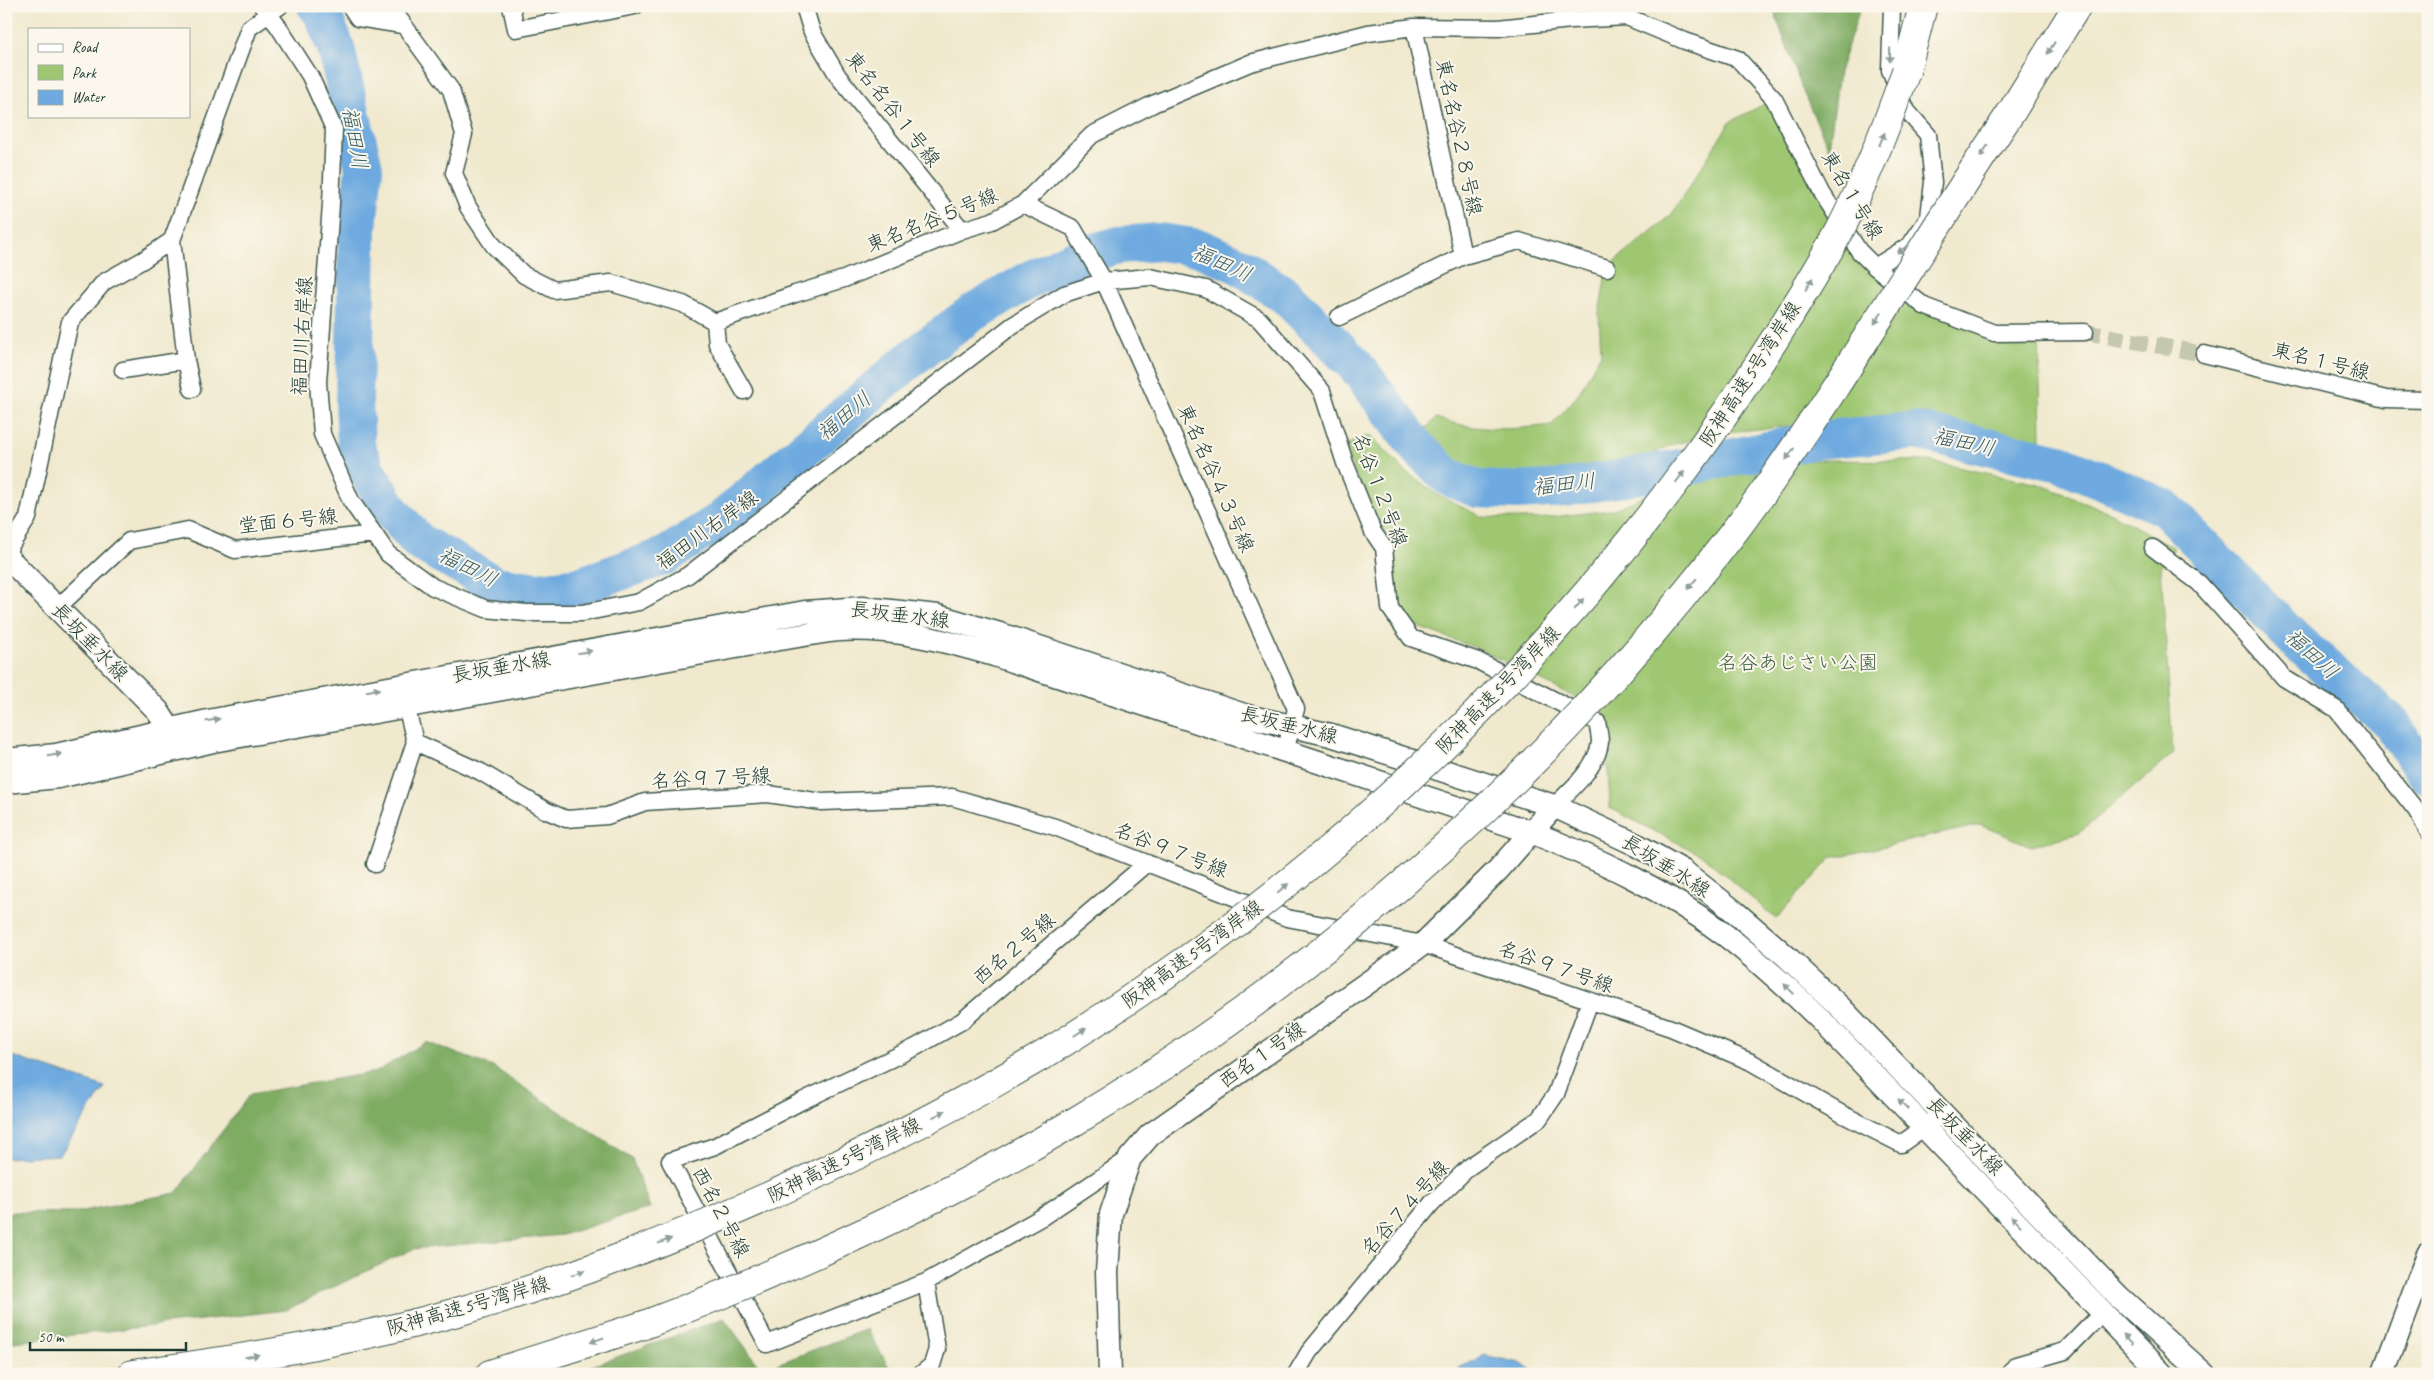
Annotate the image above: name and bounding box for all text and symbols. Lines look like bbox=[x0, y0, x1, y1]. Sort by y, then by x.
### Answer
legend bbox=[28, 28, 190, 118]
text: Road bbox=[72, 38, 99, 57]
one-way arrow bbox=[2047, 41, 2056, 54]
street label: 東名名谷１号線 bbox=[840, 46, 946, 172]
one-way arrow bbox=[1886, 47, 1894, 63]
street label: 東名名谷２８号線 bbox=[1430, 56, 1488, 218]
text: Park bbox=[72, 64, 97, 83]
text: Water bbox=[72, 88, 106, 107]
water label: 福田川 bbox=[337, 105, 373, 171]
one-way arrow bbox=[1878, 132, 1886, 146]
one-way arrow bbox=[1980, 144, 1989, 158]
street label: 東名１号線 bbox=[1816, 146, 1888, 244]
street label: 東名名谷５号線 bbox=[862, 182, 1002, 258]
water label: 福田川 bbox=[1188, 238, 1256, 288]
one-way arrow bbox=[1896, 244, 1910, 254]
street label: 福田川右岸線 bbox=[286, 275, 318, 397]
one-way arrow bbox=[1805, 276, 1813, 291]
street label: 阪神高速5号湾岸線 bbox=[1693, 296, 1807, 452]
one-way arrow bbox=[1874, 311, 1883, 324]
street label: 東名１号線 bbox=[2269, 337, 2373, 385]
water label: 福田川 bbox=[812, 386, 876, 446]
street label: 東名名谷４３号線 bbox=[1172, 400, 1260, 556]
water label: 福田川 bbox=[1930, 422, 1998, 462]
street label: 名谷１２号線 bbox=[1347, 430, 1413, 550]
one-way arrow bbox=[1785, 447, 1795, 461]
water label: 福田川 bbox=[1531, 468, 1597, 500]
one-way arrow bbox=[1675, 470, 1685, 484]
street label: 福田川右岸線 bbox=[651, 485, 763, 575]
street label: 堂面６号線 bbox=[237, 503, 339, 539]
water label: 福田川 bbox=[434, 541, 502, 593]
one-way arrow bbox=[1687, 577, 1698, 590]
street label: 長坂垂水線 bbox=[849, 596, 951, 634]
street label: 長坂垂水線 bbox=[46, 597, 134, 687]
one-way arrow bbox=[1573, 598, 1584, 611]
street label: 阪神高速5号湾岸線 bbox=[1430, 621, 1566, 759]
water label: 福田川 bbox=[2280, 623, 2344, 685]
street label: 長坂垂水線 bbox=[450, 646, 552, 688]
one-way arrow bbox=[577, 647, 593, 655]
park label: 名谷あじさい公園 bbox=[1718, 650, 1878, 675]
one-way arrow bbox=[365, 685, 381, 693]
street label: 長坂垂水線 bbox=[1237, 701, 1341, 749]
one-way arrow bbox=[206, 716, 221, 724]
one-way arrow bbox=[47, 751, 63, 759]
street label: 名谷９７号線 bbox=[650, 762, 772, 794]
street label: 名谷９７号線 bbox=[1111, 817, 1231, 883]
street label: 長坂垂水線 bbox=[1617, 829, 1715, 903]
one-way arrow bbox=[1277, 882, 1290, 893]
street label: 阪神高速5号湾岸線 bbox=[1116, 894, 1268, 1014]
street label: 西名２号線 bbox=[968, 907, 1060, 991]
street label: 名谷９７号線 bbox=[1495, 936, 1617, 998]
one-way arrow bbox=[1783, 983, 1795, 995]
street label: 西名１号線 bbox=[1214, 1016, 1310, 1094]
one-way arrow bbox=[1073, 1027, 1086, 1037]
street label: 長坂垂水線 bbox=[1921, 1091, 2009, 1181]
one-way arrow bbox=[1897, 1099, 1909, 1111]
one-way arrow bbox=[932, 1110, 946, 1118]
street label: 阪神高速5号湾岸線 bbox=[763, 1112, 925, 1208]
street label: 名谷７４号線 bbox=[1356, 1155, 1454, 1261]
street label: 西名２号線 bbox=[686, 1162, 756, 1262]
one-way arrow bbox=[2010, 1216, 2022, 1228]
one-way arrow bbox=[658, 1237, 673, 1245]
one-way arrow bbox=[571, 1269, 586, 1276]
street label: 阪神高速5号湾岸線 bbox=[383, 1271, 553, 1341]
scale bar bbox=[30, 1320, 186, 1352]
text: 50 m bbox=[38, 1328, 65, 1347]
one-way arrow bbox=[2123, 1333, 2135, 1345]
one-way arrow bbox=[590, 1337, 605, 1345]
one-way arrow bbox=[244, 1351, 260, 1359]

